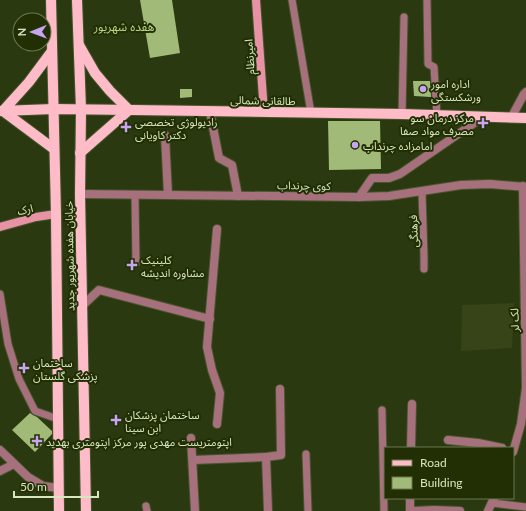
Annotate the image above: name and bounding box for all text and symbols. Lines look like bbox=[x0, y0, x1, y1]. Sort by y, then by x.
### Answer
north arrow bbox=[12, 12, 52, 52]
district label: هفده شهریور bbox=[93, 19, 154, 34]
text: N bbox=[15, 28, 28, 37]
street label: امیرنظام bbox=[241, 39, 259, 75]
place label: اداره امور ورشکستگی bbox=[430, 77, 481, 104]
marker: اداره امور ورشکستگی bbox=[418, 84, 428, 94]
street label: طالقانی شمالی bbox=[230, 93, 296, 108]
place label: مرکز درمان سو مصرف مواد صفا bbox=[400, 111, 474, 138]
place label: رادیولوژی تخصصی دکتر کاویانی bbox=[135, 115, 218, 142]
marker: مرکز درمان سو مصرف مواد صفا bbox=[477, 117, 489, 129]
marker: رادیولوژی تخصصی دکتر کاویانی bbox=[120, 121, 132, 133]
place label: امامزاده چرنداب bbox=[363, 139, 432, 154]
marker: امامزاده چرنداب bbox=[350, 140, 360, 150]
street label: کوی چرنداب bbox=[277, 178, 331, 194]
street label: خیابان هفده شهریور جدید bbox=[62, 200, 78, 311]
street label: ارک bbox=[16, 201, 34, 218]
street label: فرهنگی bbox=[406, 214, 421, 248]
place label: کلینیک مشاوره اندیشه bbox=[141, 253, 205, 280]
marker: کلینیک مشاوره اندیشه bbox=[126, 259, 138, 271]
street label: لک لر bbox=[507, 308, 522, 333]
place label: ساختمان پزشکی گلستان bbox=[33, 356, 97, 384]
marker: ساختمان پزشکی گلستان bbox=[18, 362, 30, 374]
place label: ساختمان پزشکان ابن سینا bbox=[125, 408, 200, 435]
marker: ساختمان پزشکان ابن سینا bbox=[110, 414, 122, 426]
marker: اپتومتریست مهدی پور مرکز اپتومتری بهدید bbox=[31, 435, 43, 447]
place label: اپتومتریست مهدی پور مرکز اپتومتری بهدید bbox=[46, 435, 232, 450]
legend bbox=[384, 447, 514, 499]
text: Road bbox=[420, 455, 447, 470]
scale bar bbox=[14, 473, 98, 499]
text: Building bbox=[420, 475, 463, 490]
text: 50 m bbox=[20, 479, 47, 494]

